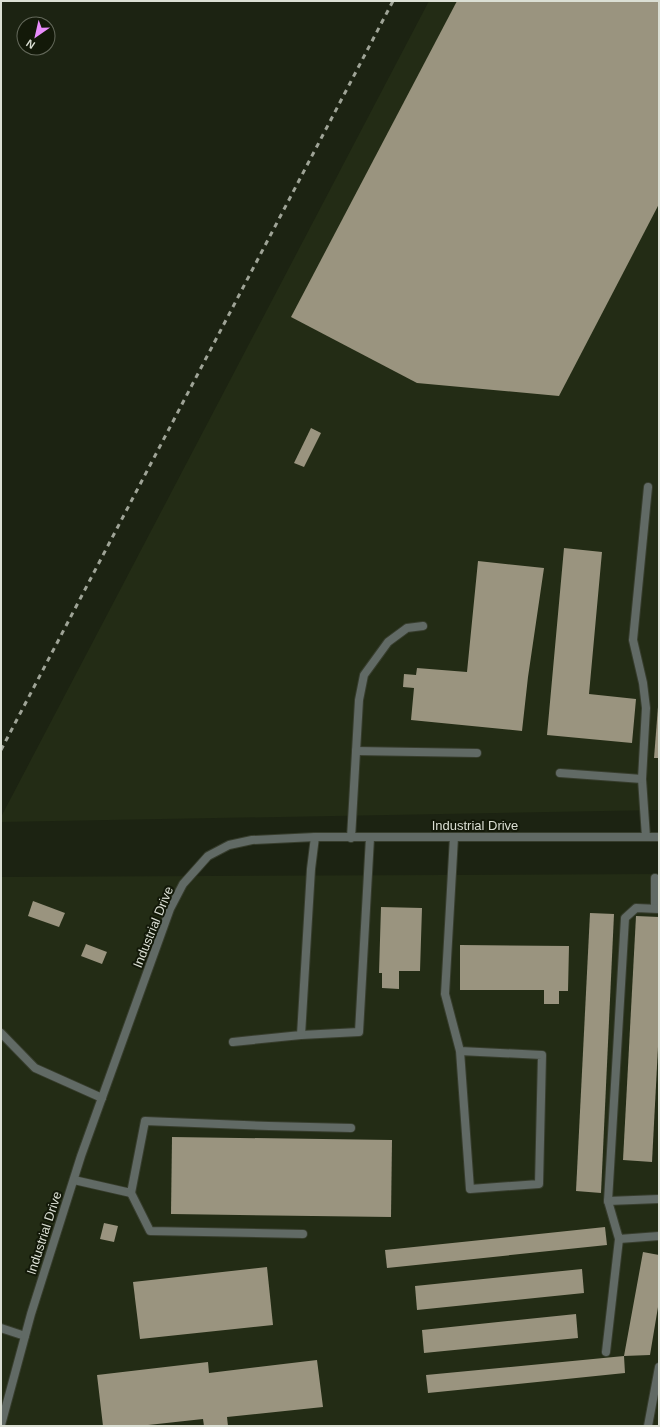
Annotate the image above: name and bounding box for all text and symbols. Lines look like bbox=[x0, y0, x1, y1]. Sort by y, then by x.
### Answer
north arrow bbox=[16, 16, 56, 56]
text: N bbox=[24, 37, 37, 51]
street label: Industrial Drive bbox=[432, 818, 518, 833]
street label: Industrial Drive bbox=[130, 884, 176, 970]
street label: Industrial Drive bbox=[23, 1189, 65, 1277]

